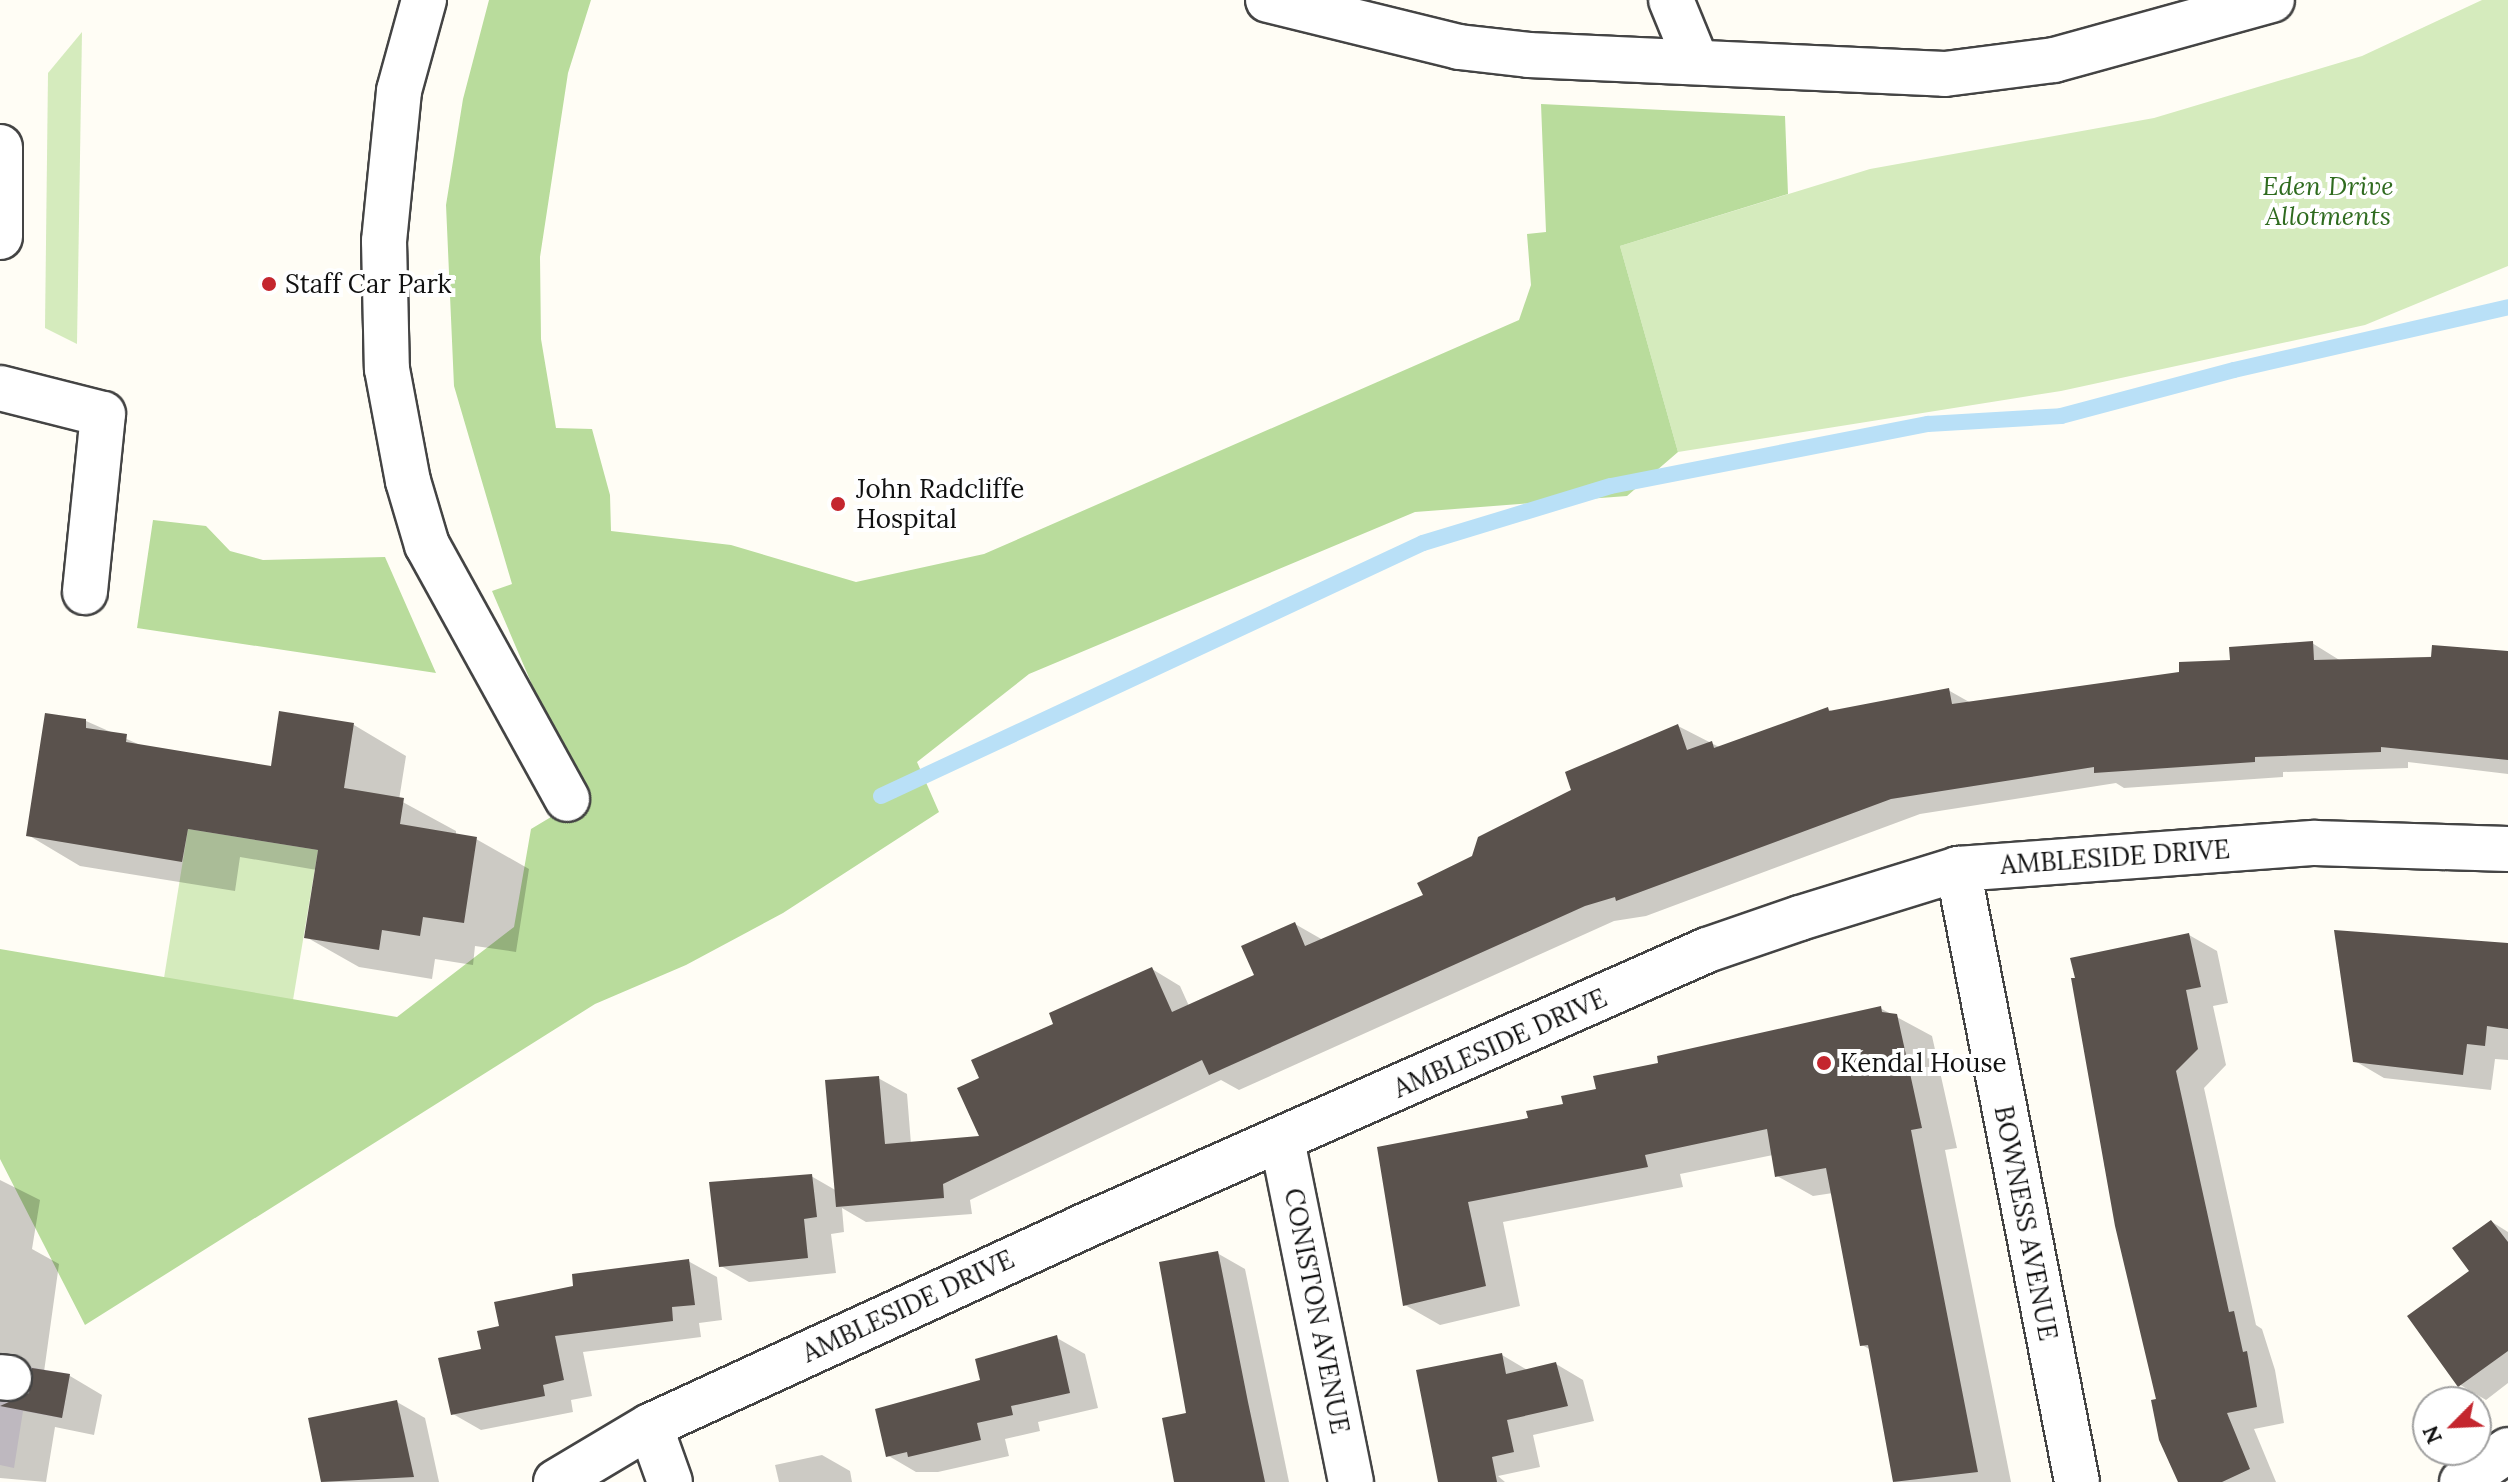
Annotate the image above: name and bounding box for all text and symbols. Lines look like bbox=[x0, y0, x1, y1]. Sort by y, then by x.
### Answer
park label: Eden Drive Allotments bbox=[2262, 170, 2394, 232]
place label: Staff Car Park bbox=[285, 268, 452, 300]
marker: Staff Car Park bbox=[260, 275, 278, 293]
place label: John Radcliffe Hospital bbox=[856, 473, 1024, 534]
marker: John Radcliffe Hospital bbox=[827, 493, 849, 515]
street label: AMBLESIDE DRIVE bbox=[1999, 833, 2231, 881]
street label: AMBLESIDE DRIVE bbox=[1389, 982, 1611, 1104]
place label: Kendal House bbox=[1840, 1047, 2007, 1079]
marker: Kendal House bbox=[1815, 1054, 1833, 1072]
street label: BOWNESS AVENUE bbox=[1988, 1103, 2064, 1343]
street label: CONISTON AVENUE bbox=[1278, 1186, 1356, 1436]
street label: AMBLESIDE DRIVE bbox=[797, 1243, 1019, 1369]
north arrow bbox=[2412, 1386, 2492, 1466]
text: N bbox=[2416, 1421, 2448, 1448]

